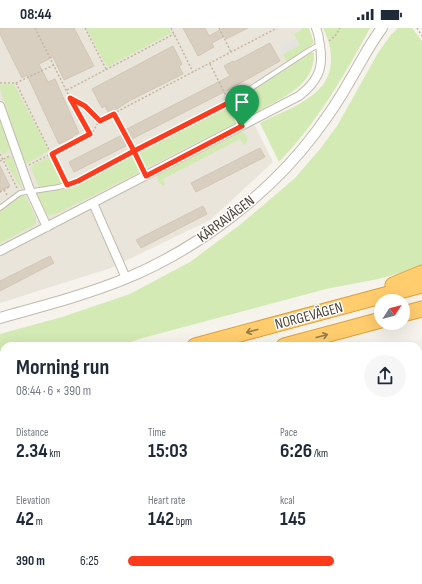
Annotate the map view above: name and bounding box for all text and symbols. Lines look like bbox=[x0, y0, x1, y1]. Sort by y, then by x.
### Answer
text: 08:44 bbox=[20, 5, 52, 24]
pin bbox=[225, 85, 259, 126]
icon: arrive bbox=[231, 91, 253, 113]
street label: KÄRRAVÄGEN bbox=[194, 191, 258, 247]
north arrow bbox=[374, 294, 410, 330]
map controls bbox=[374, 294, 410, 330]
street label: NORGEVÄGEN bbox=[273, 298, 345, 334]
one-way arrow bbox=[246, 328, 259, 335]
one-way arrow bbox=[315, 332, 328, 339]
text: Morning run bbox=[16, 354, 109, 381]
button: share bbox=[364, 355, 406, 397]
text: 08:44 · 6 × 390 m bbox=[16, 383, 91, 399]
text: Distance bbox=[16, 426, 48, 439]
text: Time bbox=[148, 426, 166, 439]
text: Pace bbox=[280, 426, 298, 439]
text: 2.34 bbox=[16, 439, 48, 463]
text: 15:03 bbox=[148, 439, 188, 463]
text: 6:26 bbox=[280, 439, 312, 463]
text: km bbox=[48, 447, 61, 460]
text: /km bbox=[312, 447, 328, 460]
text: Elevation bbox=[16, 494, 50, 507]
text: Heart rate bbox=[148, 494, 186, 507]
text: kcal bbox=[280, 494, 295, 507]
text: 42 bbox=[16, 507, 34, 531]
text: 142 bbox=[148, 507, 174, 531]
text: 145 bbox=[280, 507, 306, 531]
text: m bbox=[34, 515, 43, 528]
text: bpm bbox=[174, 515, 192, 528]
text: 390 m bbox=[16, 553, 45, 569]
text: 6:25 bbox=[80, 553, 99, 569]

